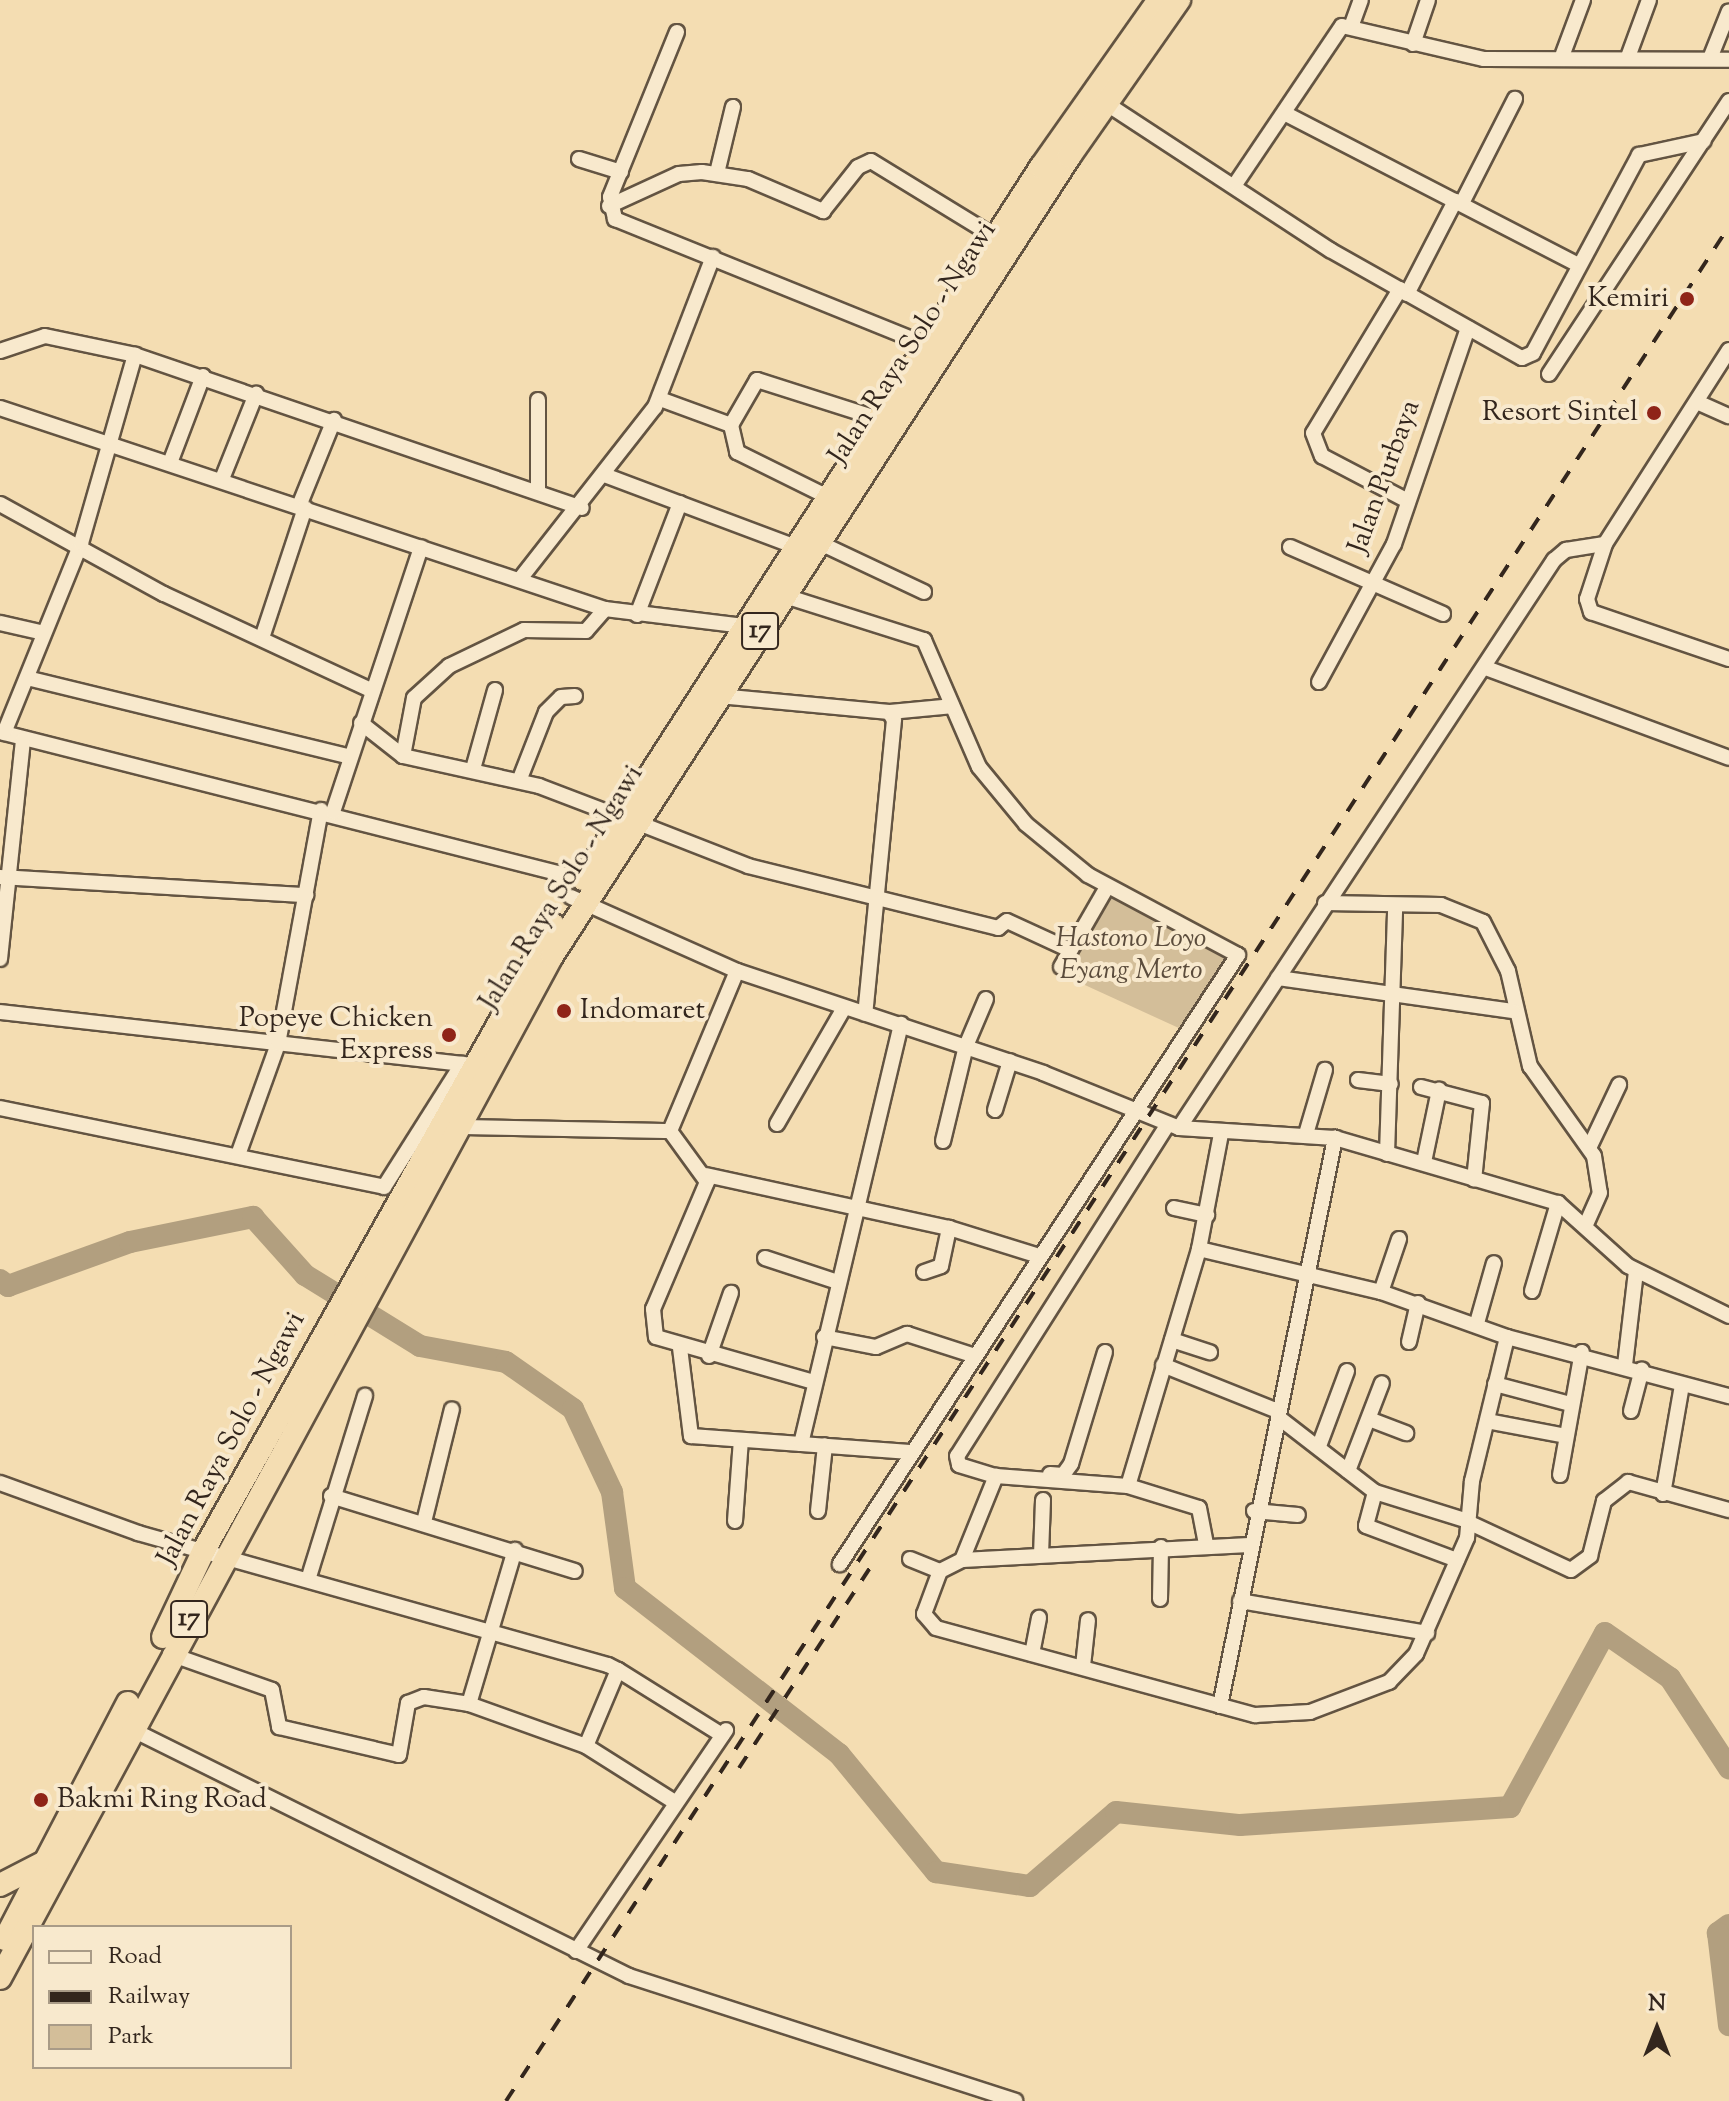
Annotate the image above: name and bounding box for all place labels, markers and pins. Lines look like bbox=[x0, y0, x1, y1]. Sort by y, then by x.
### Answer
place label: Kemiri bbox=[1587, 282, 1669, 316]
marker: Kemiri bbox=[1676, 288, 1698, 310]
place label: Resort Sintel bbox=[1482, 396, 1638, 430]
marker: Resort Sintel bbox=[1645, 404, 1663, 422]
place label: Indomaret bbox=[580, 994, 705, 1028]
place label: Popeye Chicken Express bbox=[239, 1002, 433, 1068]
marker: Indomaret bbox=[555, 1002, 573, 1020]
marker: Popeye Chicken Express bbox=[440, 1026, 458, 1044]
place label: Bakmi Ring Road bbox=[57, 1783, 267, 1817]
marker: Bakmi Ring Road bbox=[32, 1791, 50, 1809]

